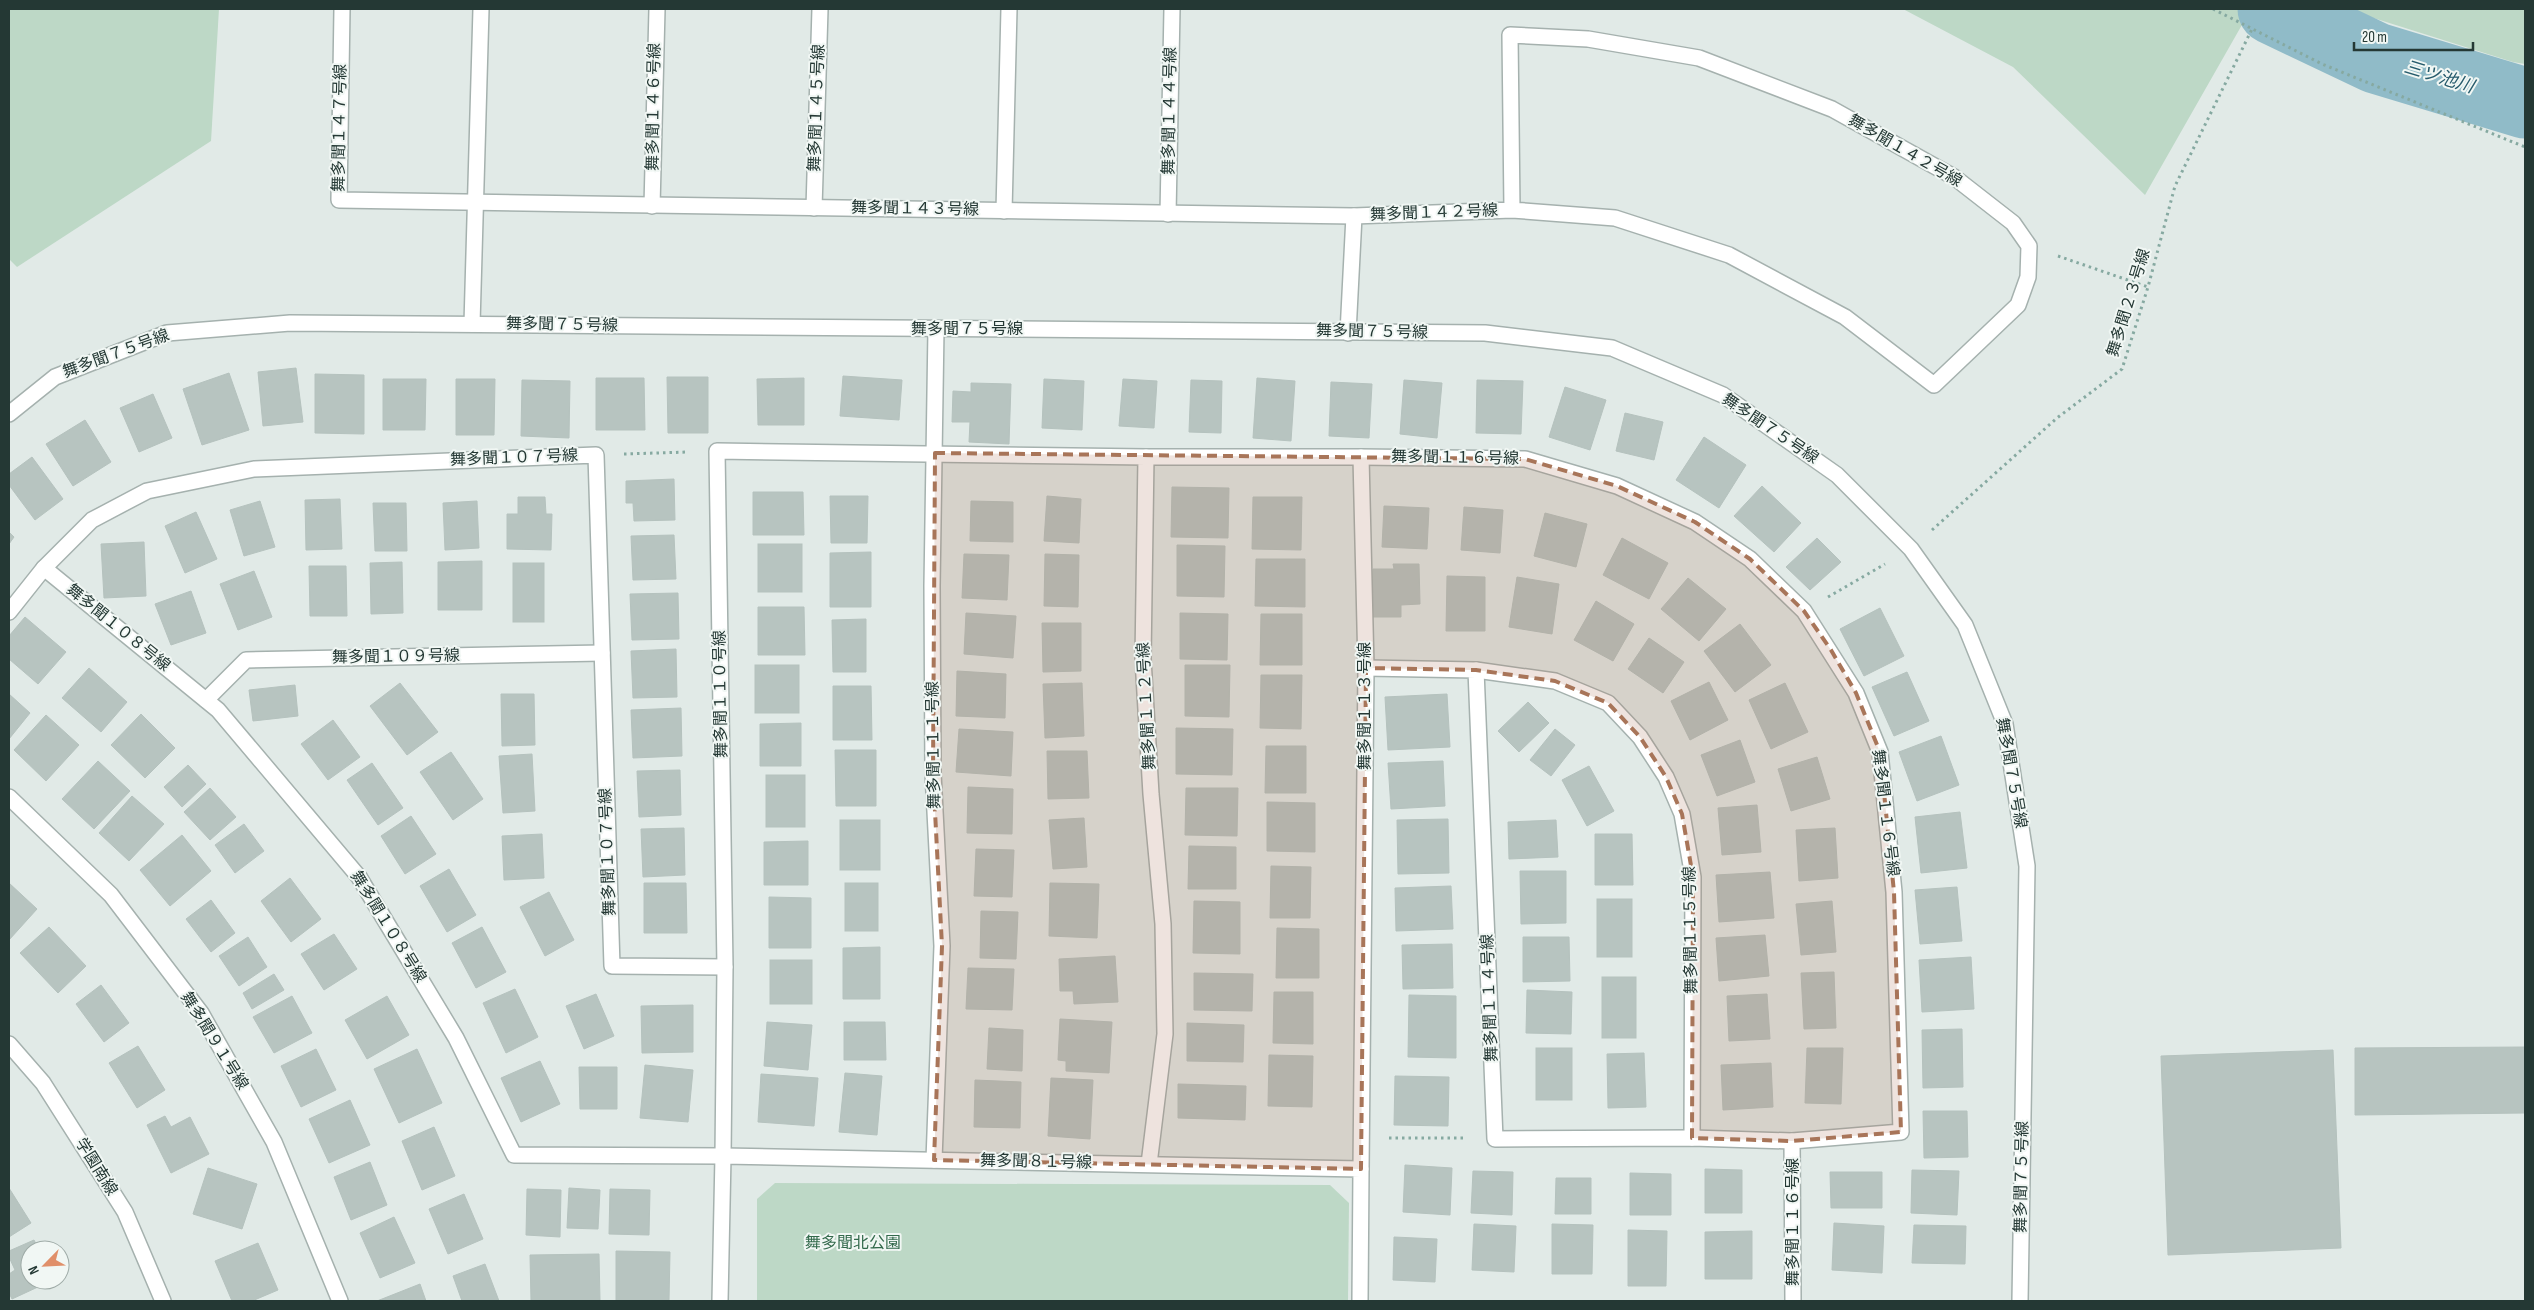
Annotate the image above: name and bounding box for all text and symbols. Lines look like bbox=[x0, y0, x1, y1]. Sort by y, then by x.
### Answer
scale bar bbox=[2354, 20, 2473, 52]
text: 20 m bbox=[2362, 28, 2387, 47]
street label: 舞多聞１４６号線 bbox=[643, 43, 665, 171]
street label: 舞多聞１４５号線 bbox=[805, 44, 829, 172]
street label: 舞多聞１４４号線 bbox=[1159, 47, 1181, 175]
water label: 三ツ池川 bbox=[2402, 56, 2478, 98]
street label: 舞多聞１４７号線 bbox=[329, 64, 351, 192]
street label: 舞多聞１４２号線 bbox=[1845, 111, 1965, 191]
street label: 舞多聞１４３号線 bbox=[851, 198, 979, 220]
street label: 舞多聞１４２号線 bbox=[1370, 201, 1498, 225]
street label: 舞多聞２３号線 bbox=[2104, 247, 2154, 359]
street label: 舞多聞７５号線 bbox=[506, 315, 618, 335]
street label: 舞多聞７５号線 bbox=[911, 320, 1023, 339]
street label: 舞多聞７５号線 bbox=[1316, 322, 1428, 342]
street label: 舞多聞７５号線 bbox=[60, 326, 172, 382]
street label: 舞多聞７５号線 bbox=[1718, 390, 1822, 468]
street label: 舞多聞１０７号線 bbox=[450, 446, 578, 470]
street label: 舞多聞１１６号線 bbox=[1391, 447, 1519, 469]
street label: 舞多聞１０８号線 bbox=[62, 580, 174, 676]
street label: 舞多聞１１０号線 bbox=[710, 630, 732, 758]
street label: 舞多聞１１２号線 bbox=[1134, 642, 1160, 770]
street label: 舞多聞１１３号線 bbox=[1356, 642, 1375, 770]
street label: 舞多聞１０９号線 bbox=[332, 646, 460, 668]
street label: 舞多聞１１１号線 bbox=[923, 681, 945, 809]
street label: 舞多聞７５号線 bbox=[1992, 716, 2030, 830]
street label: 舞多聞１１６号線 bbox=[1868, 748, 1902, 878]
street label: 舞多聞１０７号線 bbox=[596, 788, 620, 916]
street label: 舞多聞１１５号線 bbox=[1680, 866, 1702, 994]
street label: 舞多聞１０８号線 bbox=[346, 868, 430, 986]
street label: 舞多聞１１４号線 bbox=[1478, 934, 1502, 1062]
street label: 舞多聞９１号線 bbox=[176, 988, 252, 1094]
street label: 舞多聞７５号線 bbox=[2012, 1121, 2032, 1233]
street label: 学園南線 bbox=[71, 1135, 121, 1199]
street label: 舞多聞８１号線 bbox=[980, 1152, 1092, 1172]
street label: 舞多聞１１６号線 bbox=[1784, 1158, 1803, 1286]
park label: 舞多聞北公園 bbox=[805, 1234, 901, 1253]
north arrow bbox=[20, 1240, 70, 1290]
text: N bbox=[24, 1263, 43, 1277]

